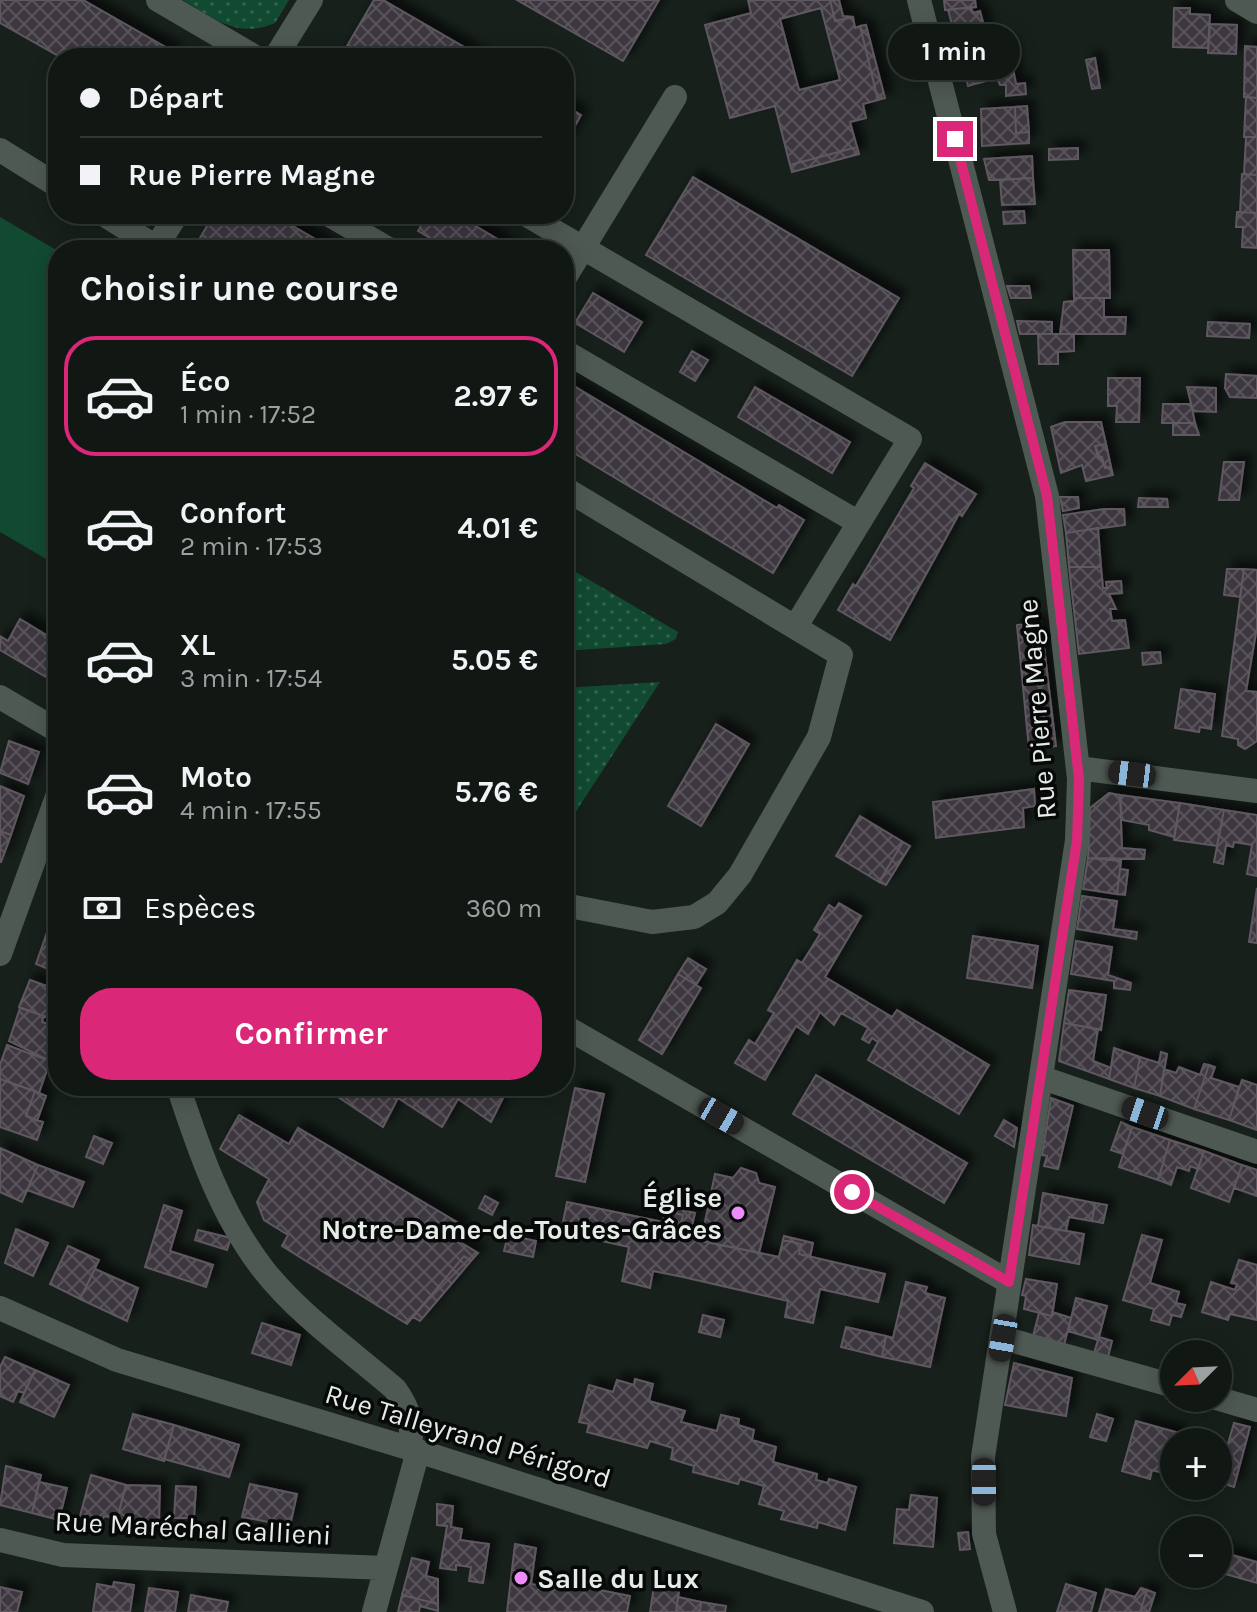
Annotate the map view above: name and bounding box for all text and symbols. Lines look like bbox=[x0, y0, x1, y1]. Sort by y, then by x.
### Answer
callout: 1 min bbox=[889, 23, 1021, 79]
text: 1 min bbox=[921, 36, 987, 67]
text: Départ bbox=[128, 80, 224, 116]
route end bbox=[937, 121, 973, 157]
text: Rue Pierre Magne bbox=[128, 157, 376, 193]
text: Choisir une course bbox=[80, 267, 399, 309]
icon: car bbox=[84, 360, 156, 432]
text: Éco bbox=[180, 363, 230, 399]
text: 2.97 € bbox=[454, 378, 538, 414]
text: 1 min · 17:52 bbox=[180, 399, 316, 430]
icon: car bbox=[84, 492, 156, 564]
text: Confort bbox=[180, 495, 286, 531]
text: 4.01 € bbox=[457, 510, 538, 546]
text: 2 min · 17:53 bbox=[180, 531, 323, 562]
street label: Rue Pierre Magne bbox=[1011, 598, 1063, 820]
icon: car bbox=[84, 624, 156, 696]
text: XL bbox=[180, 627, 215, 663]
text: 5.05 € bbox=[451, 642, 538, 678]
text: 3 min · 17:54 bbox=[180, 663, 322, 694]
icon: car bbox=[84, 756, 156, 828]
text: Moto bbox=[180, 759, 252, 795]
car bbox=[1107, 759, 1157, 789]
text: 5.76 € bbox=[454, 774, 538, 810]
text: 4 min · 17:55 bbox=[180, 795, 322, 826]
icon: cash bbox=[80, 886, 124, 930]
text: Espèces bbox=[144, 890, 256, 926]
text: 360 m bbox=[466, 893, 542, 924]
button: Confirmer bbox=[80, 988, 542, 1080]
car bbox=[694, 1094, 748, 1138]
car bbox=[1118, 1094, 1172, 1132]
route start bbox=[834, 1174, 870, 1210]
place label: Église Notre-Dame-de-Toutes-Grâces bbox=[321, 1180, 722, 1246]
marker: Église Notre-Dame-de-Toutes-Grâces bbox=[729, 1204, 747, 1222]
car bbox=[987, 1312, 1019, 1364]
north arrow bbox=[1160, 1340, 1232, 1412]
map controls bbox=[1160, 1340, 1232, 1588]
street label: Rue Talleyrand Périgord bbox=[321, 1377, 615, 1495]
button: + bbox=[1160, 1428, 1232, 1500]
car bbox=[972, 1458, 996, 1506]
street label: Rue Maréchal Gallieni bbox=[54, 1504, 332, 1552]
button: − bbox=[1160, 1516, 1232, 1588]
place label: Salle du Lux bbox=[537, 1562, 699, 1595]
marker: Salle du Lux bbox=[512, 1569, 530, 1587]

